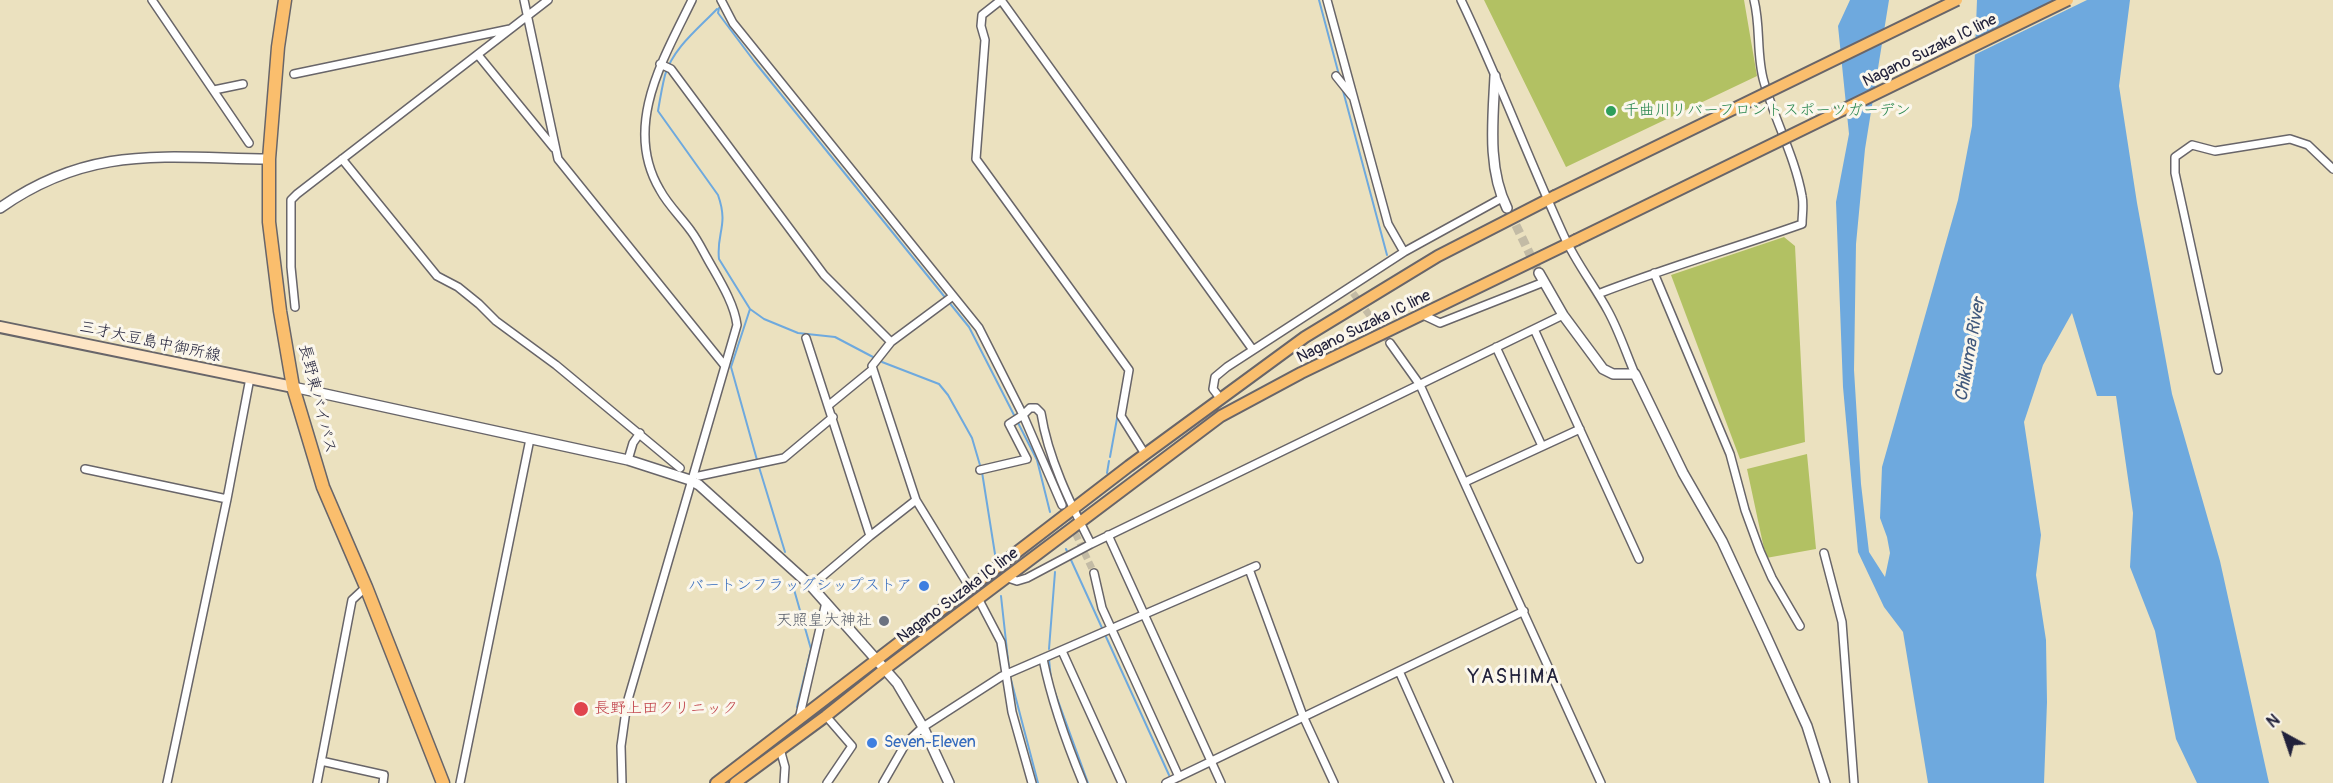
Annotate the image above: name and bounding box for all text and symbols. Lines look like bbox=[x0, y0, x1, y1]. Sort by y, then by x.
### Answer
street label: Nagano Suzaka IC line bbox=[1860, 10, 2000, 92]
place label: 千曲川リバーフロントスポーツガーデン bbox=[1623, 101, 1911, 121]
marker: 千曲川リバーフロントスポーツガーデン bbox=[1604, 104, 1618, 118]
street label: Nagano Suzaka IC line bbox=[1294, 286, 1434, 368]
water label: Chikuma River bbox=[1951, 297, 1991, 403]
street label: 三才大豆島中御所線 bbox=[78, 318, 222, 366]
street label: 長野東バイパス bbox=[294, 342, 340, 456]
street label: Nagano Suzaka IC line bbox=[894, 544, 1022, 648]
place label: バートンフラッグシップストア bbox=[688, 576, 912, 596]
marker: バートンフラッグシップストア bbox=[917, 579, 931, 593]
place label: 天照皇大神社 bbox=[776, 611, 872, 631]
marker: 天照皇大神社 bbox=[877, 614, 891, 628]
district label: YASHIMA bbox=[1468, 666, 1560, 690]
place label: 長野上田クリニック bbox=[594, 699, 738, 719]
marker: 長野上田クリニック bbox=[572, 700, 590, 718]
north arrow bbox=[2255, 705, 2315, 765]
text: N bbox=[2263, 710, 2284, 732]
place label: Seven-Eleven bbox=[884, 733, 976, 753]
marker: Seven-Eleven bbox=[865, 736, 879, 750]

